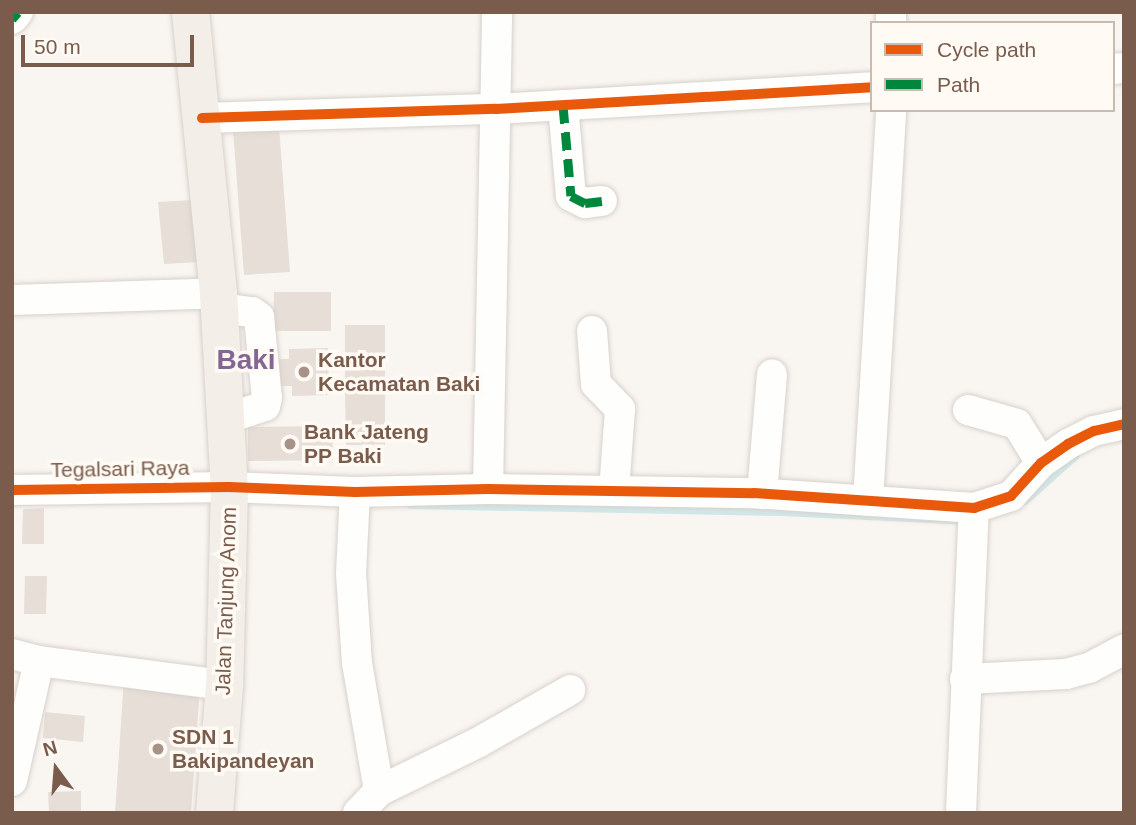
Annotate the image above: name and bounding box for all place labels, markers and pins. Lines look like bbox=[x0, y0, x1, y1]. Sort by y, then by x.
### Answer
place label: Kantor Kecamatan Baki bbox=[318, 347, 480, 397]
marker: Kantor Kecamatan Baki bbox=[296, 364, 312, 380]
place label: Bank Jateng PP Baki bbox=[304, 419, 429, 469]
marker: Bank Jateng PP Baki bbox=[282, 436, 298, 452]
place label: SDN 1 Bakipandeyan bbox=[172, 724, 314, 774]
marker: SDN 1 Bakipandeyan bbox=[150, 741, 166, 757]

